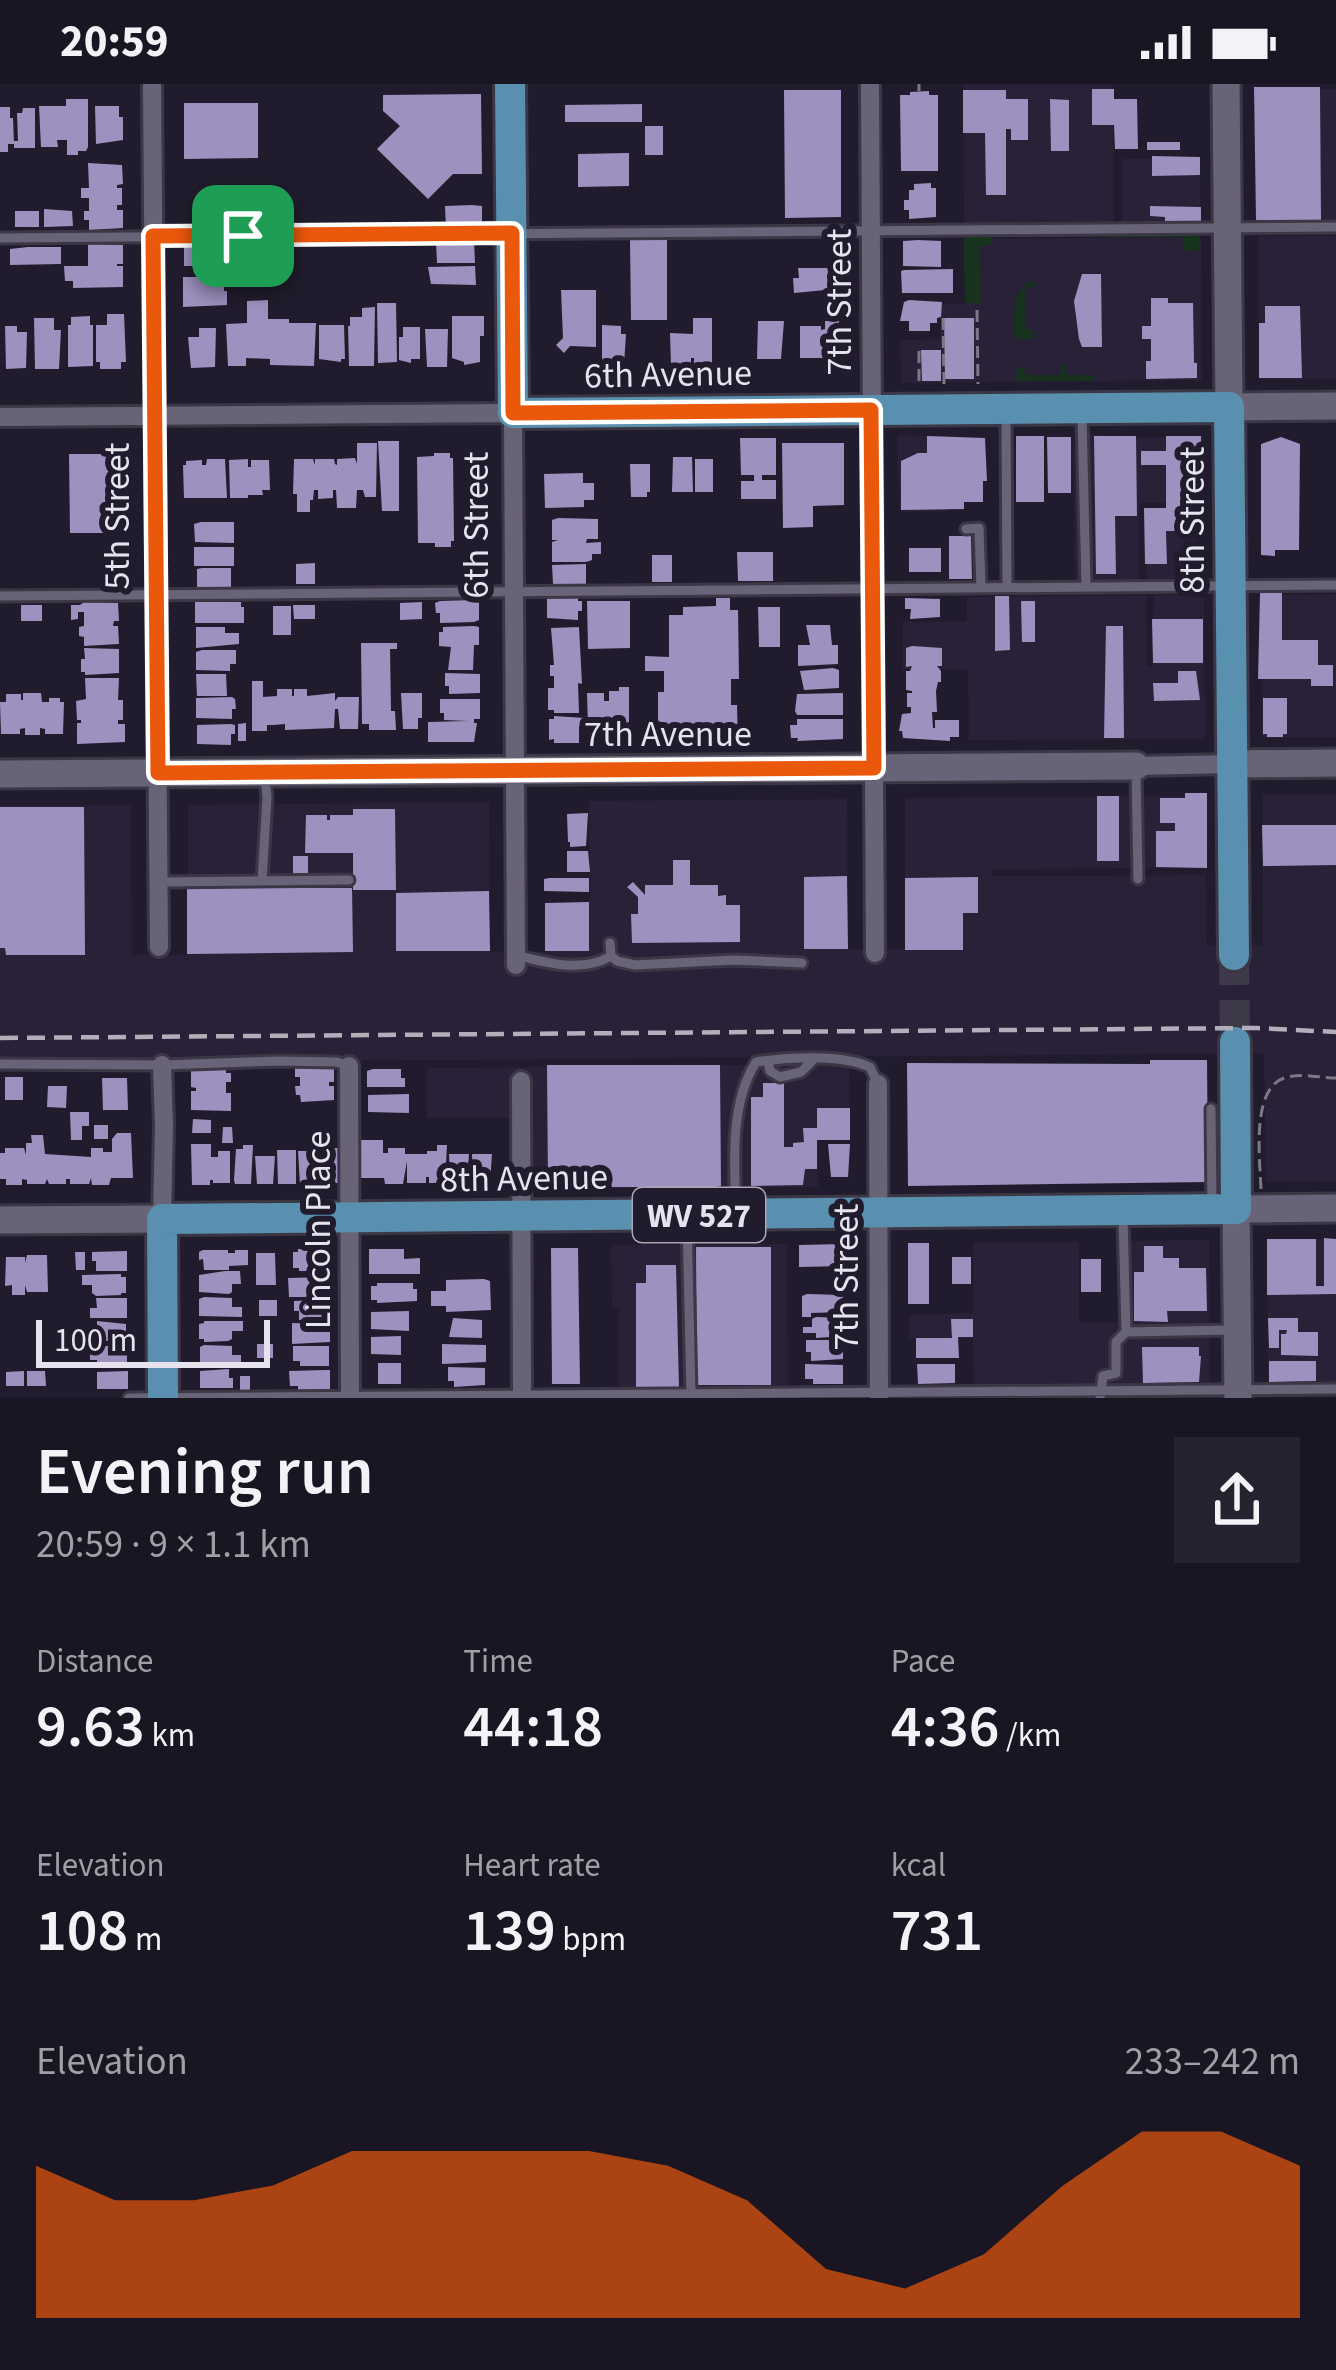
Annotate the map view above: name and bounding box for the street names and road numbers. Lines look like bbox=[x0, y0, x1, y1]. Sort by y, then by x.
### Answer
street label: 7th Street bbox=[814, 228, 865, 376]
street label: 6th Avenue bbox=[584, 348, 752, 401]
street label: 5th Street bbox=[92, 442, 143, 590]
street label: 8th Street bbox=[1167, 446, 1218, 594]
street label: 6th Street bbox=[451, 451, 502, 599]
street label: 7th Avenue bbox=[584, 709, 752, 760]
street label: Lincoln Place bbox=[293, 1131, 344, 1329]
street label: 8th Avenue bbox=[440, 1152, 608, 1205]
road number: WV 527 bbox=[633, 1188, 765, 1242]
street label: 7th Street bbox=[821, 1203, 872, 1351]

